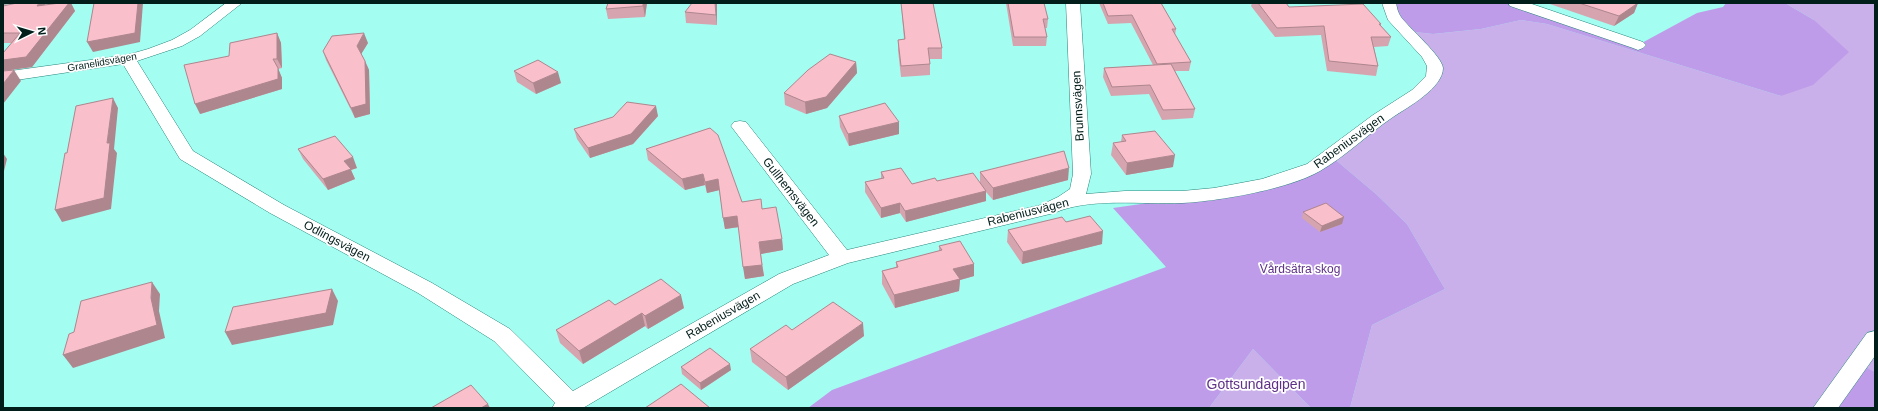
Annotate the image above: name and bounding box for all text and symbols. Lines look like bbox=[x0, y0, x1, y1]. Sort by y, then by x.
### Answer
north arrow bbox=[12, 12, 52, 52]
text: N bbox=[36, 27, 48, 36]
street label: Granelidsvägen bbox=[67, 51, 137, 73]
street label: Brunnsvägen bbox=[1069, 70, 1087, 142]
street label: Rabeniusvägen bbox=[1311, 111, 1387, 171]
street label: Gullhemsvägen bbox=[760, 155, 822, 229]
street label: Rabeniusvägen bbox=[986, 195, 1070, 229]
street label: Odlingsvägen bbox=[301, 218, 373, 264]
park label: Vårdsätra skog bbox=[1260, 262, 1340, 276]
street label: Rabeniusvägen bbox=[683, 288, 763, 342]
park label: Gottsundagipen bbox=[1207, 376, 1305, 392]

